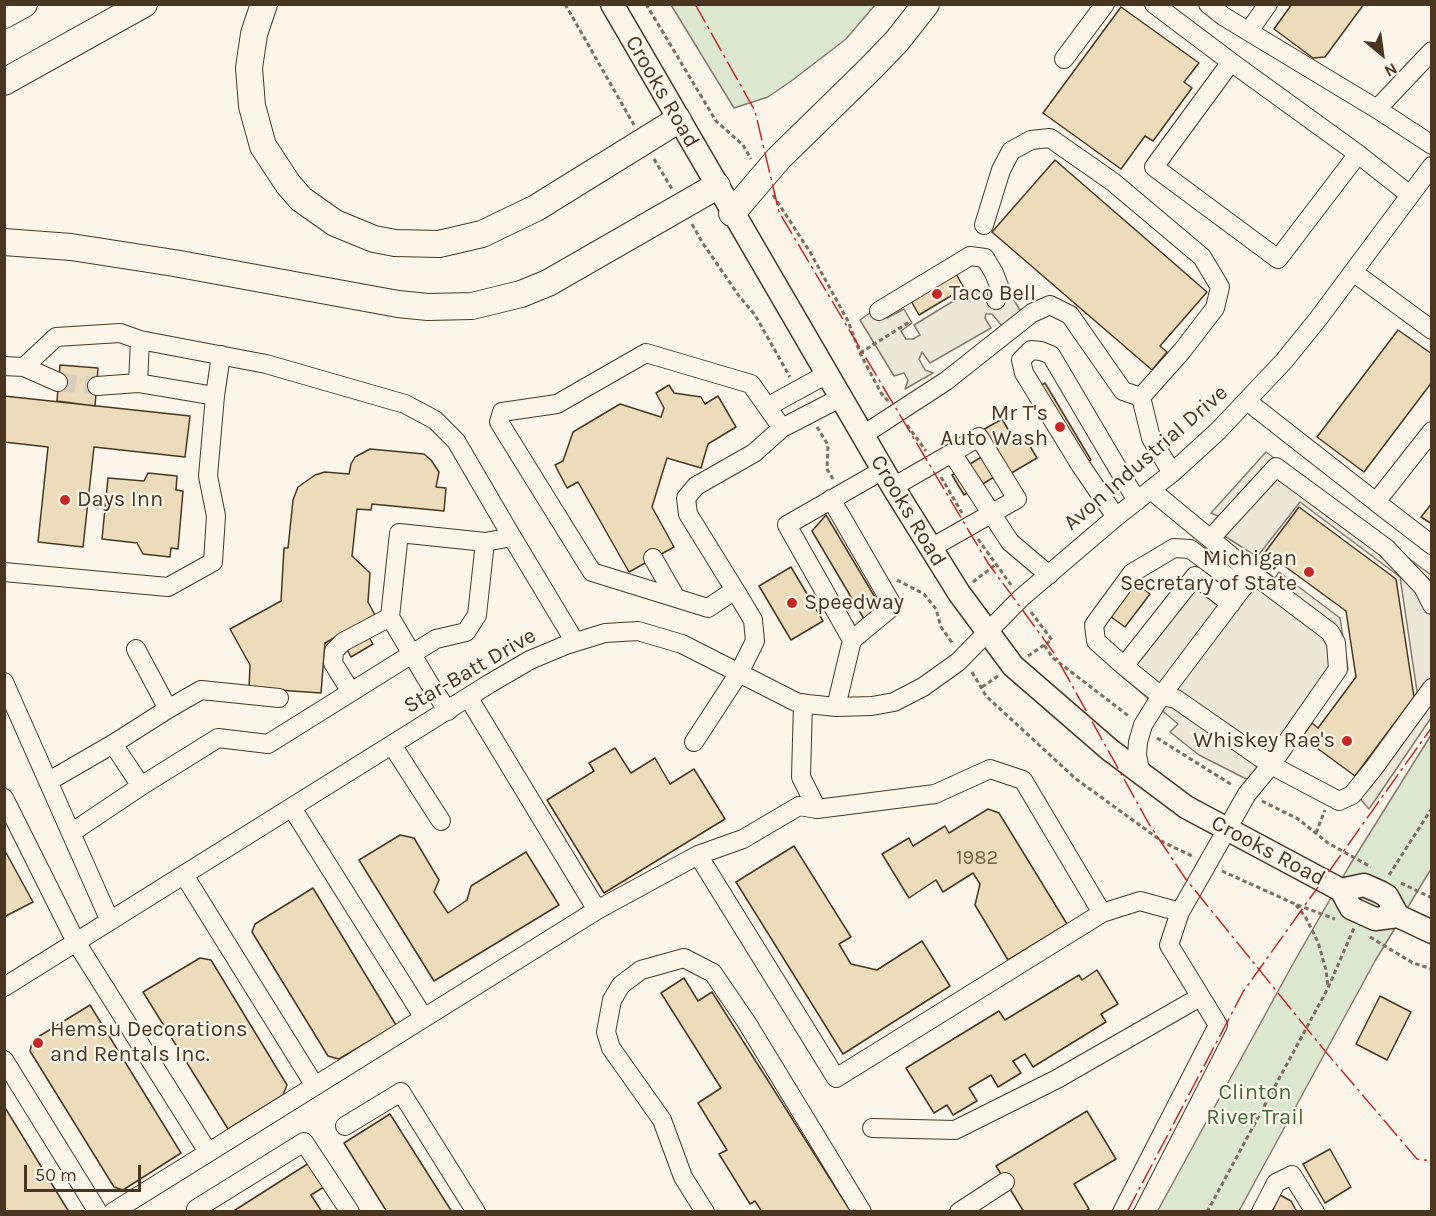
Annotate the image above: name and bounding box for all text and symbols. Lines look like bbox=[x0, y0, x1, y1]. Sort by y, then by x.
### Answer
north arrow bbox=[1352, 24, 1412, 84]
street label: Crooks Road bbox=[619, 31, 705, 153]
text: N bbox=[1381, 59, 1401, 81]
place label: Taco Bell bbox=[949, 281, 1036, 307]
marker: Taco Bell bbox=[930, 287, 944, 301]
street label: Avon Industrial Drive bbox=[1059, 380, 1233, 536]
place label: Mr T's Auto Wash bbox=[941, 401, 1048, 452]
marker: Mr T's Auto Wash bbox=[1053, 420, 1067, 434]
street label: Crooks Road bbox=[864, 450, 952, 572]
place label: Days Inn bbox=[77, 487, 163, 513]
marker: Days Inn bbox=[58, 493, 72, 507]
place label: Michigan Secretary of State bbox=[1120, 546, 1297, 598]
marker: Michigan Secretary of State bbox=[1302, 565, 1316, 579]
place label: Speedway bbox=[804, 590, 904, 616]
marker: Speedway bbox=[785, 596, 799, 610]
street label: Star-Batt Drive bbox=[399, 623, 541, 719]
place label: Whiskey Rae's bbox=[1193, 728, 1335, 754]
marker: Whiskey Rae's bbox=[1340, 734, 1354, 748]
street label: Crooks Road bbox=[1206, 810, 1330, 892]
house number: 1982 bbox=[956, 846, 998, 870]
place label: Hemsu Decorations and Rentals Inc. bbox=[50, 1017, 248, 1068]
marker: Hemsu Decorations and Rentals Inc. bbox=[31, 1036, 45, 1050]
park label: Clinton River Trail bbox=[1206, 1080, 1304, 1132]
scale bar bbox=[27, 1153, 144, 1191]
text: 50 m bbox=[35, 1164, 77, 1186]

